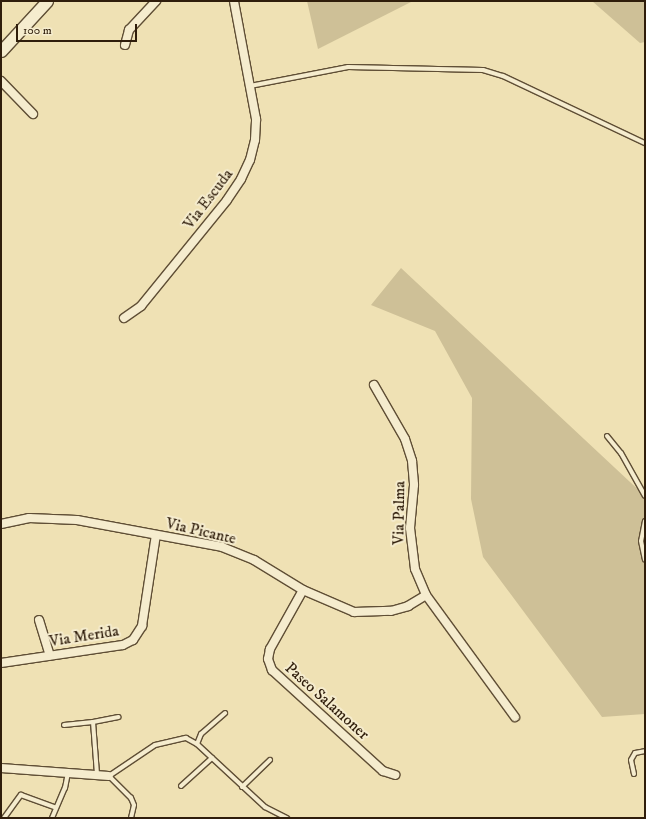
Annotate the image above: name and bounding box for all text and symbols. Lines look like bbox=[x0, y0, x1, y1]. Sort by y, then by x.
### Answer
scale bar bbox=[18, 16, 139, 42]
text: 100 m bbox=[23, 23, 52, 38]
street label: Via Escuda bbox=[179, 165, 237, 233]
street label: Via Palma bbox=[389, 481, 409, 545]
street label: Via Picante bbox=[164, 514, 238, 548]
street label: Via Merida bbox=[48, 621, 120, 651]
street label: Paseo Salamoner bbox=[281, 658, 373, 744]

